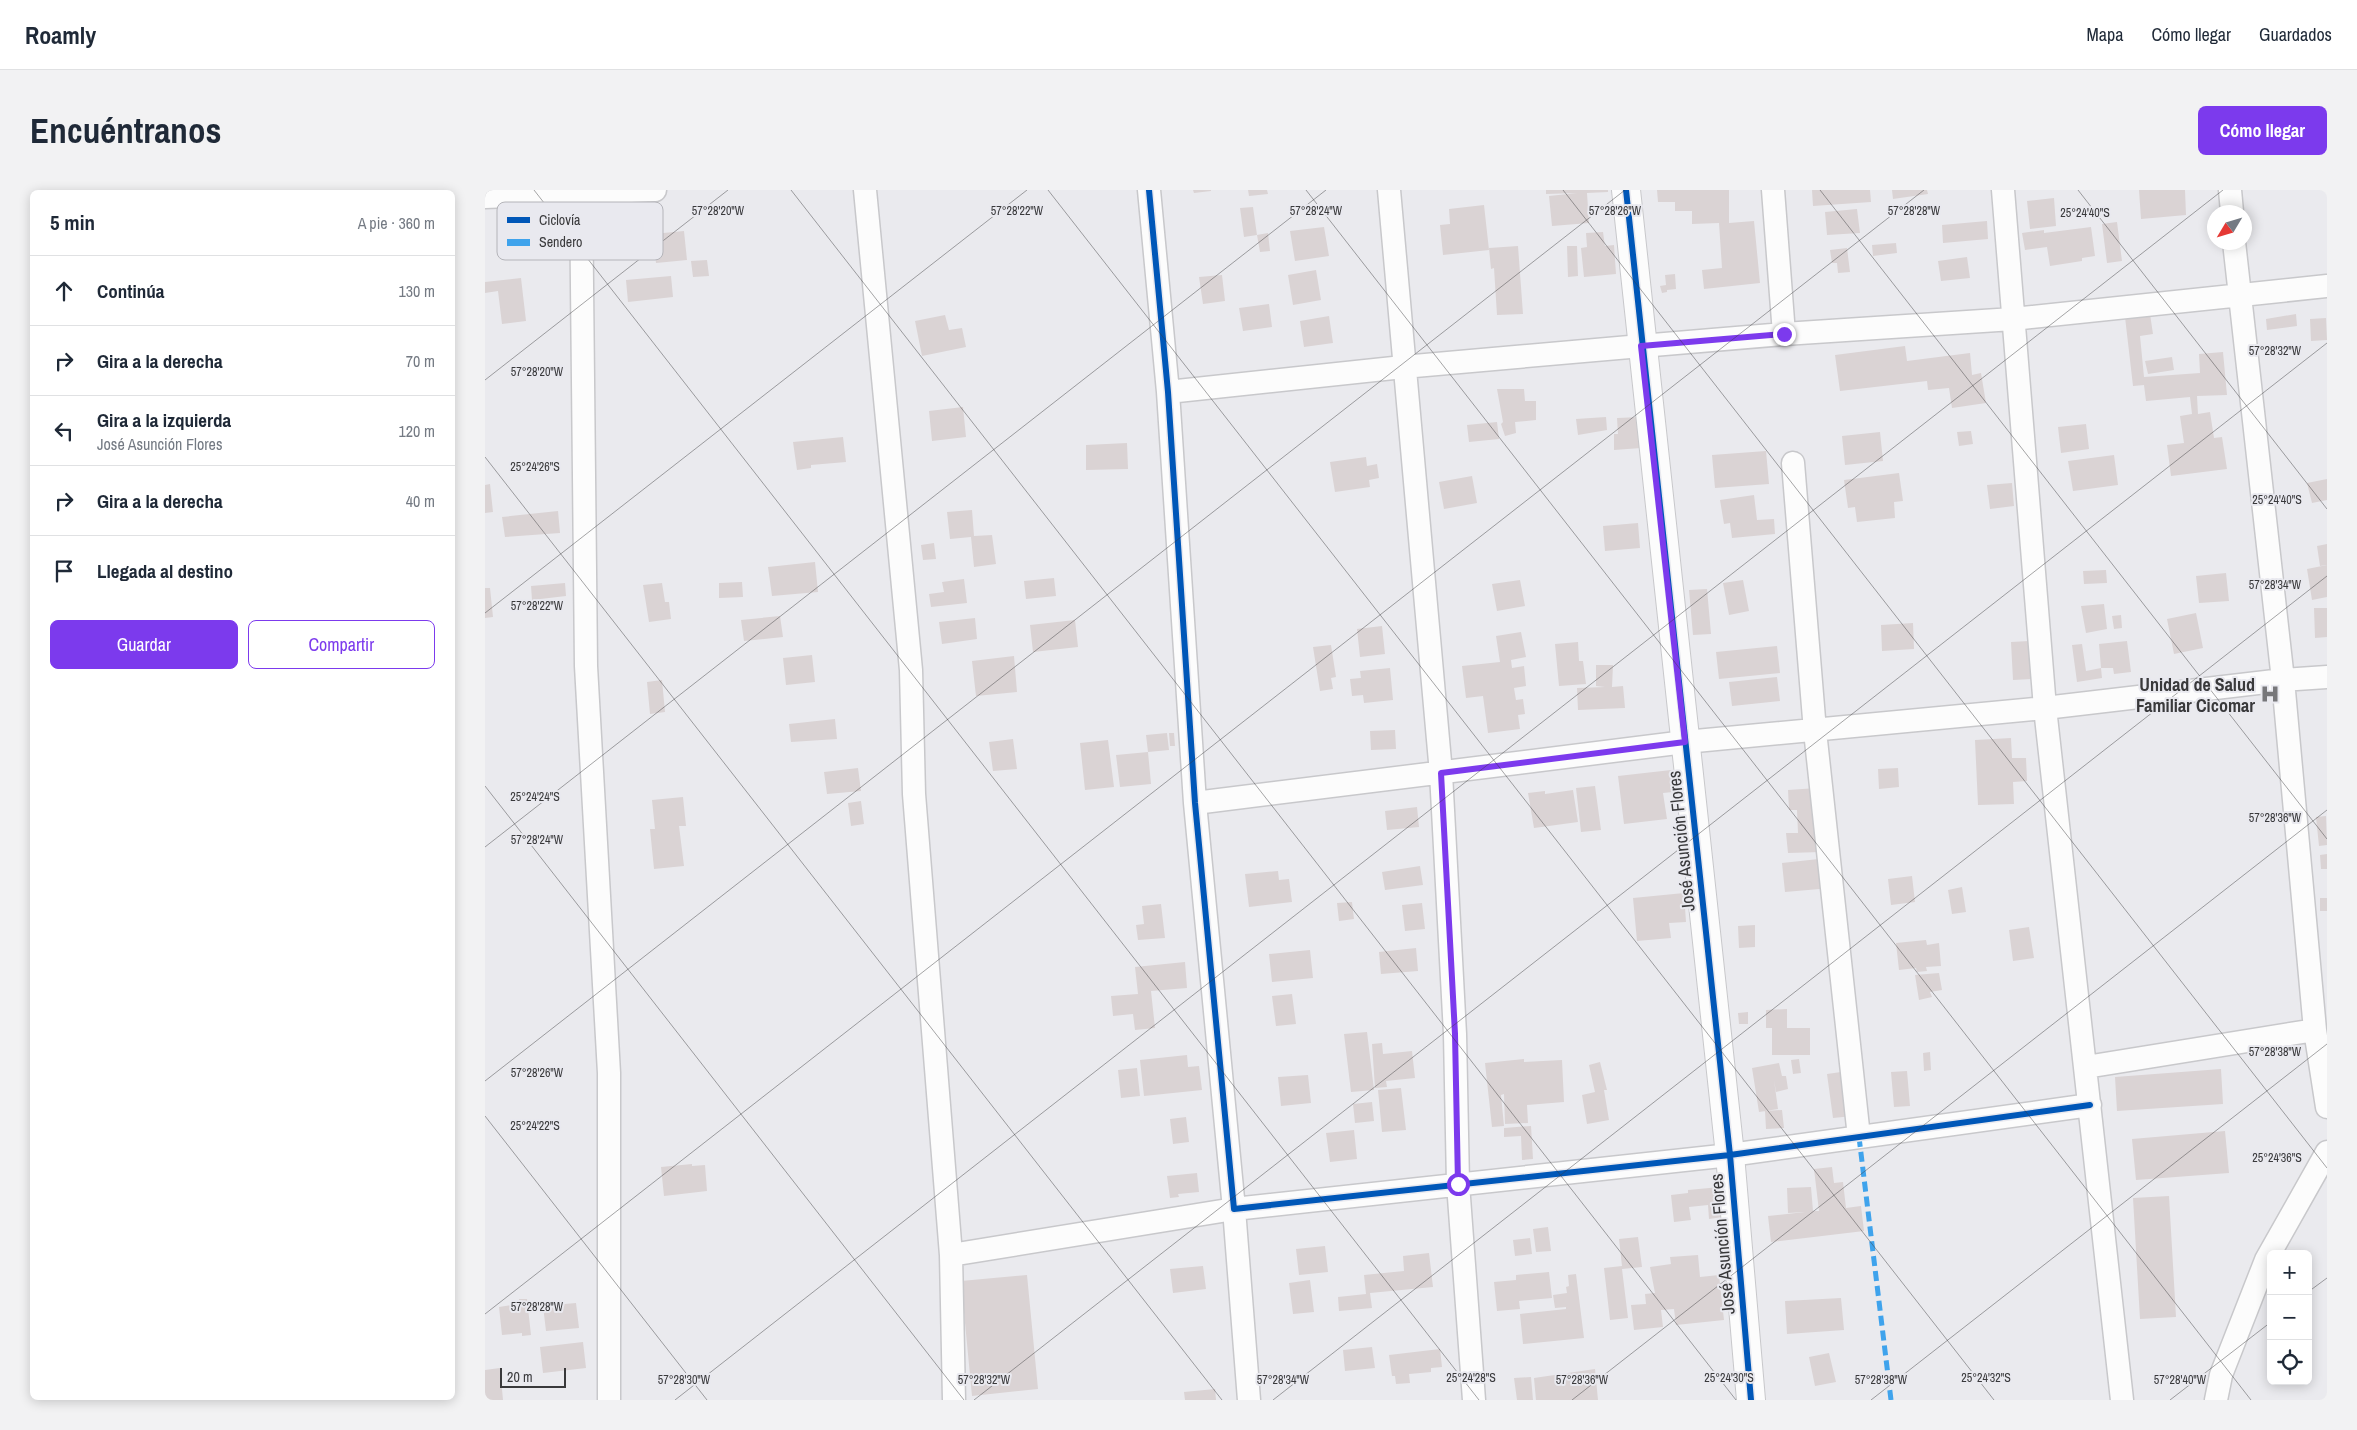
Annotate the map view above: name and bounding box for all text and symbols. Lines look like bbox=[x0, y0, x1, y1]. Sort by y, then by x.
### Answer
text: Roamly bbox=[25, 19, 96, 51]
text: Mapa bbox=[2086, 22, 2123, 47]
text: Cómo llegar bbox=[2151, 22, 2231, 47]
text: Guardados bbox=[2259, 22, 2332, 47]
button: Cómo llegar bbox=[2198, 106, 2327, 155]
text: Encuéntranos bbox=[30, 107, 221, 154]
legend bbox=[497, 202, 663, 260]
text: 57°28'20"W bbox=[692, 203, 745, 219]
text: 57°28'22"W bbox=[991, 203, 1044, 219]
text: 57°28'24"W bbox=[1290, 203, 1343, 219]
text: 57°28'26"W bbox=[1589, 203, 1642, 219]
text: 57°28'28"W bbox=[1888, 203, 1941, 219]
text: 25°24'40"S bbox=[2060, 205, 2110, 221]
north arrow bbox=[2207, 205, 2252, 250]
text: 5 min bbox=[50, 208, 95, 237]
text: Ciclovía bbox=[539, 211, 581, 229]
text: A pie · 360 m bbox=[358, 212, 435, 234]
text: Sendero bbox=[539, 233, 582, 251]
icon: ahead bbox=[50, 277, 78, 305]
text: Continúa bbox=[97, 278, 165, 304]
text: 130 m bbox=[399, 280, 435, 302]
route end bbox=[1773, 323, 1796, 346]
text: 57°28'32"W bbox=[2249, 343, 2302, 359]
icon: right bbox=[50, 347, 78, 375]
text: Gira a la derecha bbox=[97, 348, 223, 374]
text: 70 m bbox=[406, 350, 435, 372]
text: 57°28'20"W bbox=[511, 364, 564, 380]
text: Gira a la izquierda bbox=[97, 407, 231, 433]
icon: left bbox=[50, 417, 78, 445]
text: 120 m bbox=[399, 420, 435, 442]
text: José Asunción Flores bbox=[97, 433, 222, 455]
text: 25°24'26"S bbox=[510, 459, 560, 475]
icon: right bbox=[50, 487, 78, 515]
text: Gira a la derecha bbox=[97, 488, 223, 514]
text: 40 m bbox=[406, 490, 435, 512]
text: 25°24'40"S bbox=[2252, 492, 2302, 508]
icon: arrive bbox=[50, 557, 78, 585]
text: Llegada al destino bbox=[97, 558, 233, 584]
text: 57°28'34"W bbox=[2249, 577, 2302, 593]
text: 57°28'22"W bbox=[511, 598, 564, 614]
button: Guardar bbox=[50, 620, 238, 669]
button: Compartir bbox=[248, 620, 435, 669]
place label: Unidad de Salud Familiar Cicomar bbox=[2136, 672, 2255, 718]
hospital icon: Unidad de Salud Familiar Cicomar bbox=[2259, 683, 2281, 705]
street label: José Asunción Flores bbox=[1661, 770, 1701, 912]
text: 25°24'24"S bbox=[510, 789, 560, 805]
text: 57°28'36"W bbox=[2249, 810, 2302, 826]
text: 57°28'24"W bbox=[511, 832, 564, 848]
text: 57°28'38"W bbox=[2249, 1044, 2302, 1060]
text: 57°28'26"W bbox=[511, 1065, 564, 1081]
text: 25°24'22"S bbox=[510, 1118, 560, 1134]
text: 25°24'36"S bbox=[2252, 1150, 2302, 1166]
route start bbox=[1447, 1173, 1470, 1196]
street label: José Asunción Flores bbox=[1703, 1173, 1741, 1315]
map controls bbox=[2267, 1250, 2312, 1385]
button: + bbox=[2267, 1250, 2312, 1295]
button: − bbox=[2267, 1295, 2312, 1340]
text: 57°28'28"W bbox=[511, 1299, 564, 1315]
button: locate bbox=[2267, 1340, 2312, 1385]
scale bar bbox=[500, 1365, 566, 1388]
text: 20 m bbox=[507, 1368, 533, 1386]
text: 25°24'28"S bbox=[1446, 1370, 1496, 1386]
text: 25°24'30"S bbox=[1704, 1370, 1754, 1386]
text: 25°24'32"S bbox=[1961, 1370, 2011, 1386]
text: 57°28'30"W bbox=[658, 1372, 711, 1388]
text: 57°28'32"W bbox=[958, 1372, 1011, 1388]
text: 57°28'34"W bbox=[1257, 1372, 1310, 1388]
text: 57°28'36"W bbox=[1556, 1372, 1609, 1388]
text: 57°28'38"W bbox=[1855, 1372, 1908, 1388]
text: 57°28'40"W bbox=[2154, 1372, 2207, 1388]

